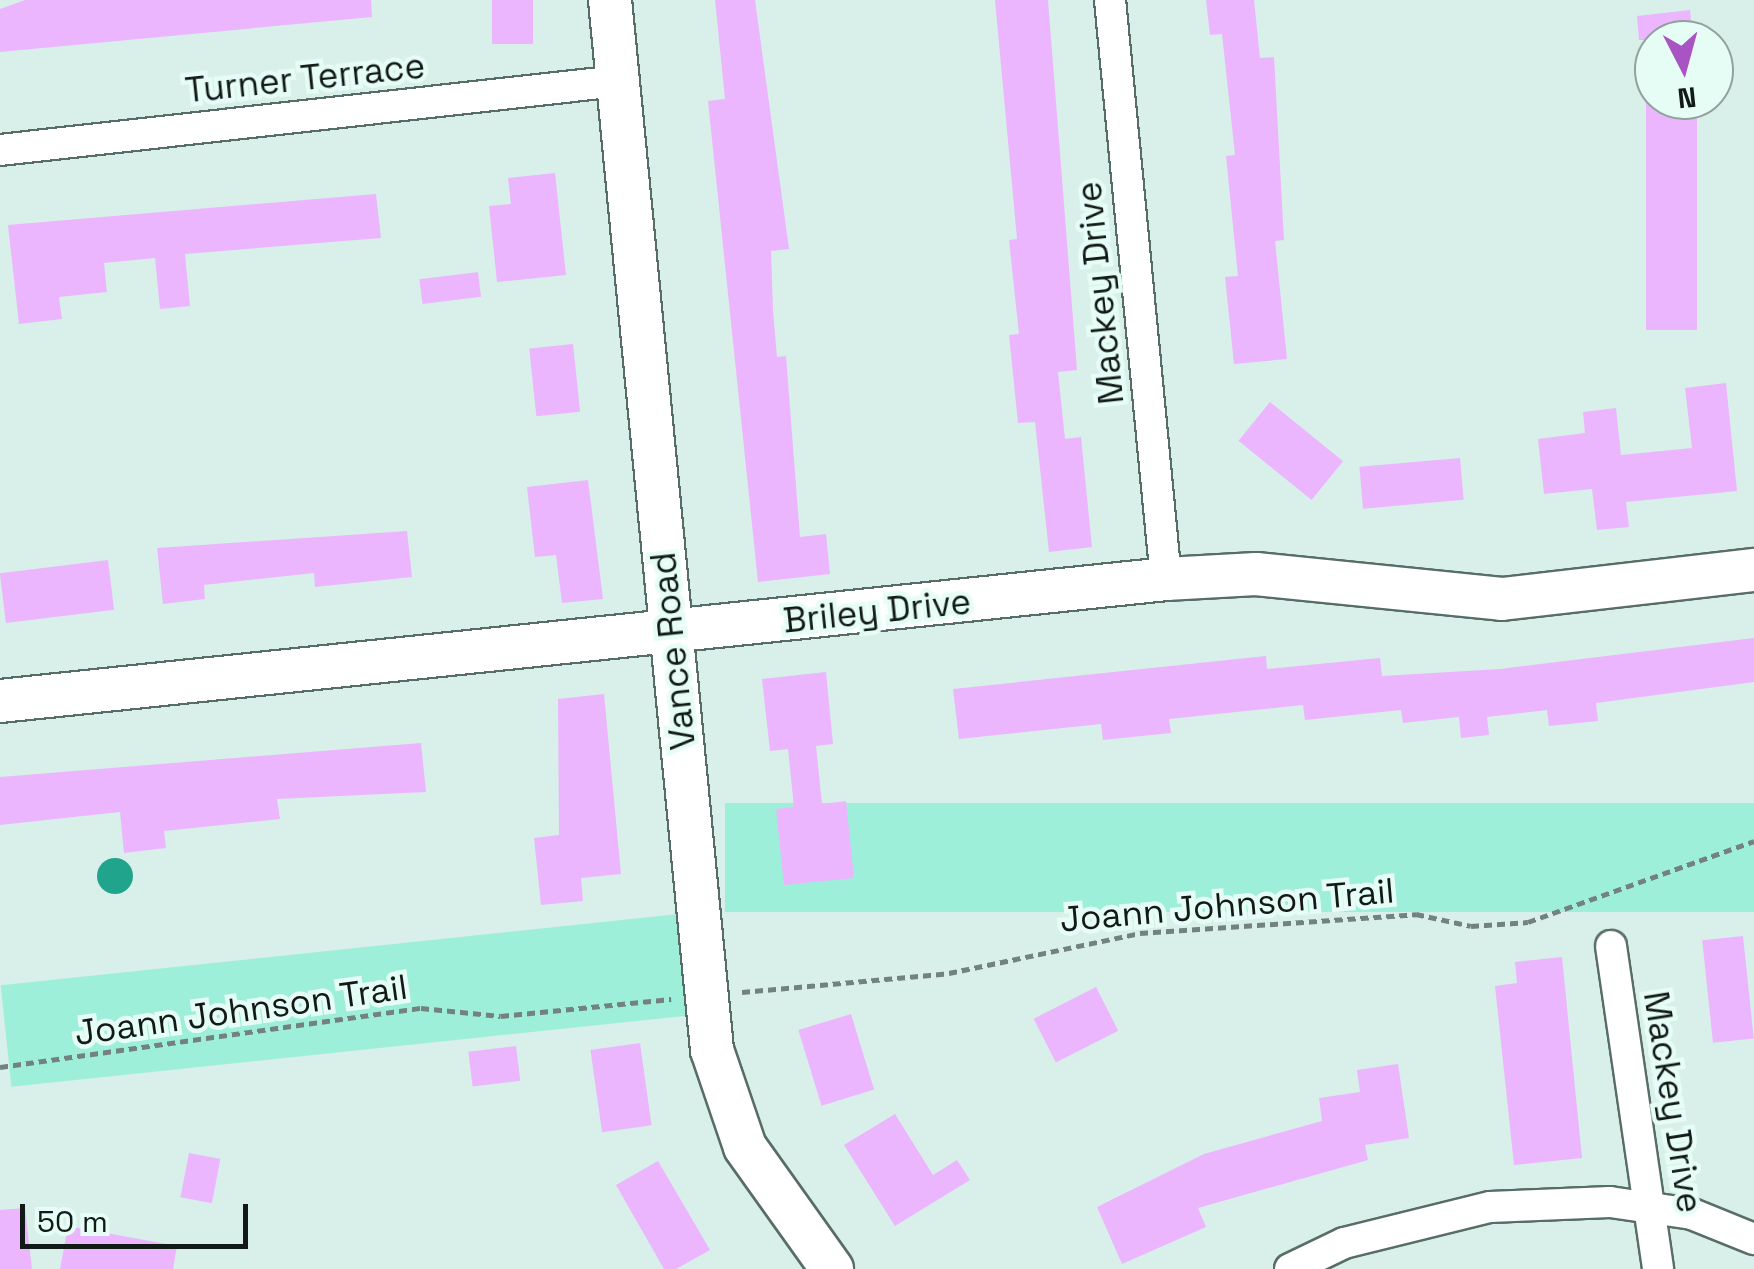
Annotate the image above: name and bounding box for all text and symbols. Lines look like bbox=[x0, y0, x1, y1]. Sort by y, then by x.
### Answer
north arrow bbox=[1634, 20, 1734, 120]
street label: Turner Terrace bbox=[183, 44, 427, 112]
text: N bbox=[1676, 79, 1698, 117]
street label: Mackey Drive bbox=[1067, 180, 1133, 406]
street label: Vance Road bbox=[642, 550, 704, 752]
street label: Briley Drive bbox=[781, 580, 973, 642]
street label: Joann Johnson Trail bbox=[1058, 869, 1396, 941]
street label: Joann Johnson Trail bbox=[72, 966, 410, 1054]
street label: Mackey Drive bbox=[1635, 988, 1711, 1216]
scale bar bbox=[25, 1184, 252, 1246]
text: 50 m bbox=[37, 1202, 108, 1241]

